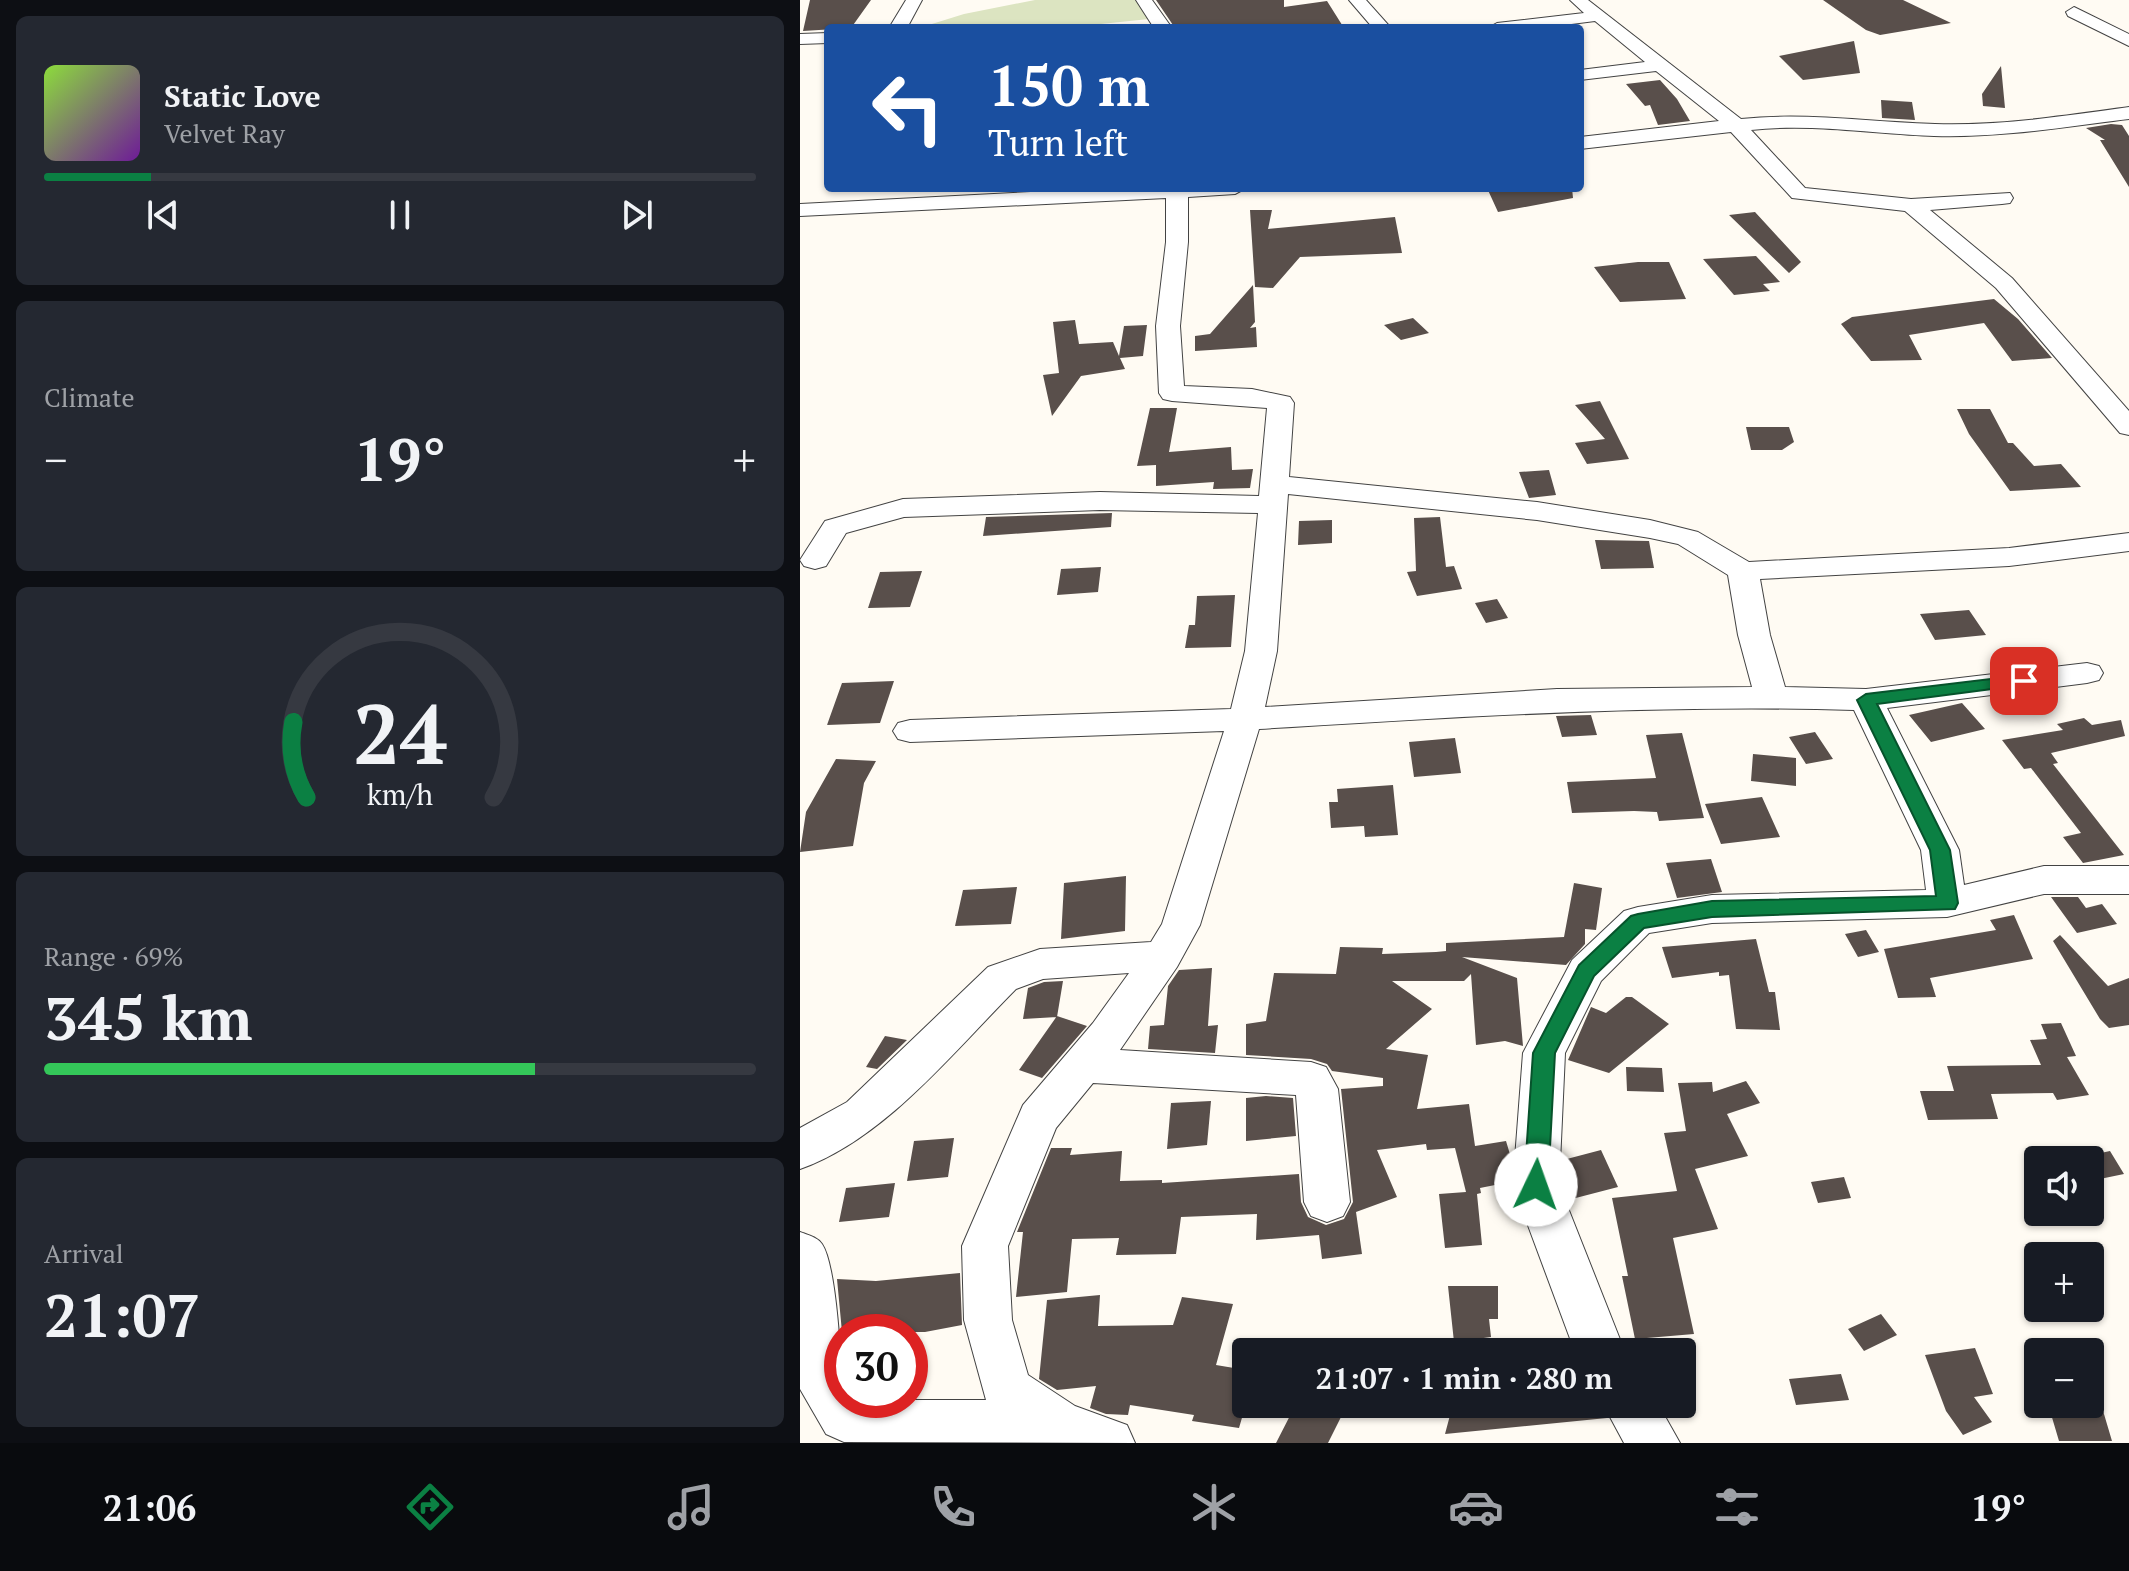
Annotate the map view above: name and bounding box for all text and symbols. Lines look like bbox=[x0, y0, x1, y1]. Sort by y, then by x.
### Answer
text: 150 m bbox=[988, 48, 1150, 122]
icon: left bbox=[856, 56, 960, 160]
text: Static Love bbox=[164, 76, 321, 116]
text: Velvet Ray bbox=[164, 116, 285, 150]
text: Turn left bbox=[988, 119, 1128, 166]
icon: previous bbox=[141, 193, 185, 237]
icon: pause bbox=[378, 193, 422, 237]
icon: next bbox=[615, 193, 659, 237]
text: Climate bbox=[44, 380, 135, 414]
text: 19° bbox=[354, 419, 446, 498]
text: − bbox=[44, 430, 67, 489]
text: + bbox=[733, 430, 756, 489]
pin bbox=[1990, 647, 2058, 715]
icon: arrive bbox=[2002, 659, 2046, 703]
text: 24 bbox=[353, 677, 447, 787]
text: km/h bbox=[367, 775, 433, 813]
text: Range · 69% bbox=[44, 939, 183, 973]
text: 345 km bbox=[44, 978, 252, 1057]
position arrow bbox=[1494, 1143, 1578, 1227]
map controls bbox=[2024, 1146, 2104, 1418]
button: sound bbox=[2024, 1146, 2104, 1226]
text: Arrival bbox=[44, 1236, 124, 1270]
button: + bbox=[2024, 1242, 2104, 1322]
text: 21:07 bbox=[44, 1275, 200, 1354]
speed limit sign: 30 bbox=[824, 1314, 928, 1418]
button: − bbox=[2024, 1338, 2104, 1418]
text: 21:07 · 1 min · 280 m bbox=[1316, 1358, 1612, 1398]
icon: directions bbox=[402, 1479, 458, 1535]
icon: music bbox=[663, 1479, 719, 1535]
icon: phone bbox=[925, 1479, 981, 1535]
icon: climate bbox=[1186, 1479, 1242, 1535]
icon: car bbox=[1448, 1479, 1504, 1535]
icon: filters bbox=[1709, 1479, 1765, 1535]
text: 21:06 bbox=[103, 1484, 196, 1531]
text: 19° bbox=[1971, 1484, 2026, 1531]

